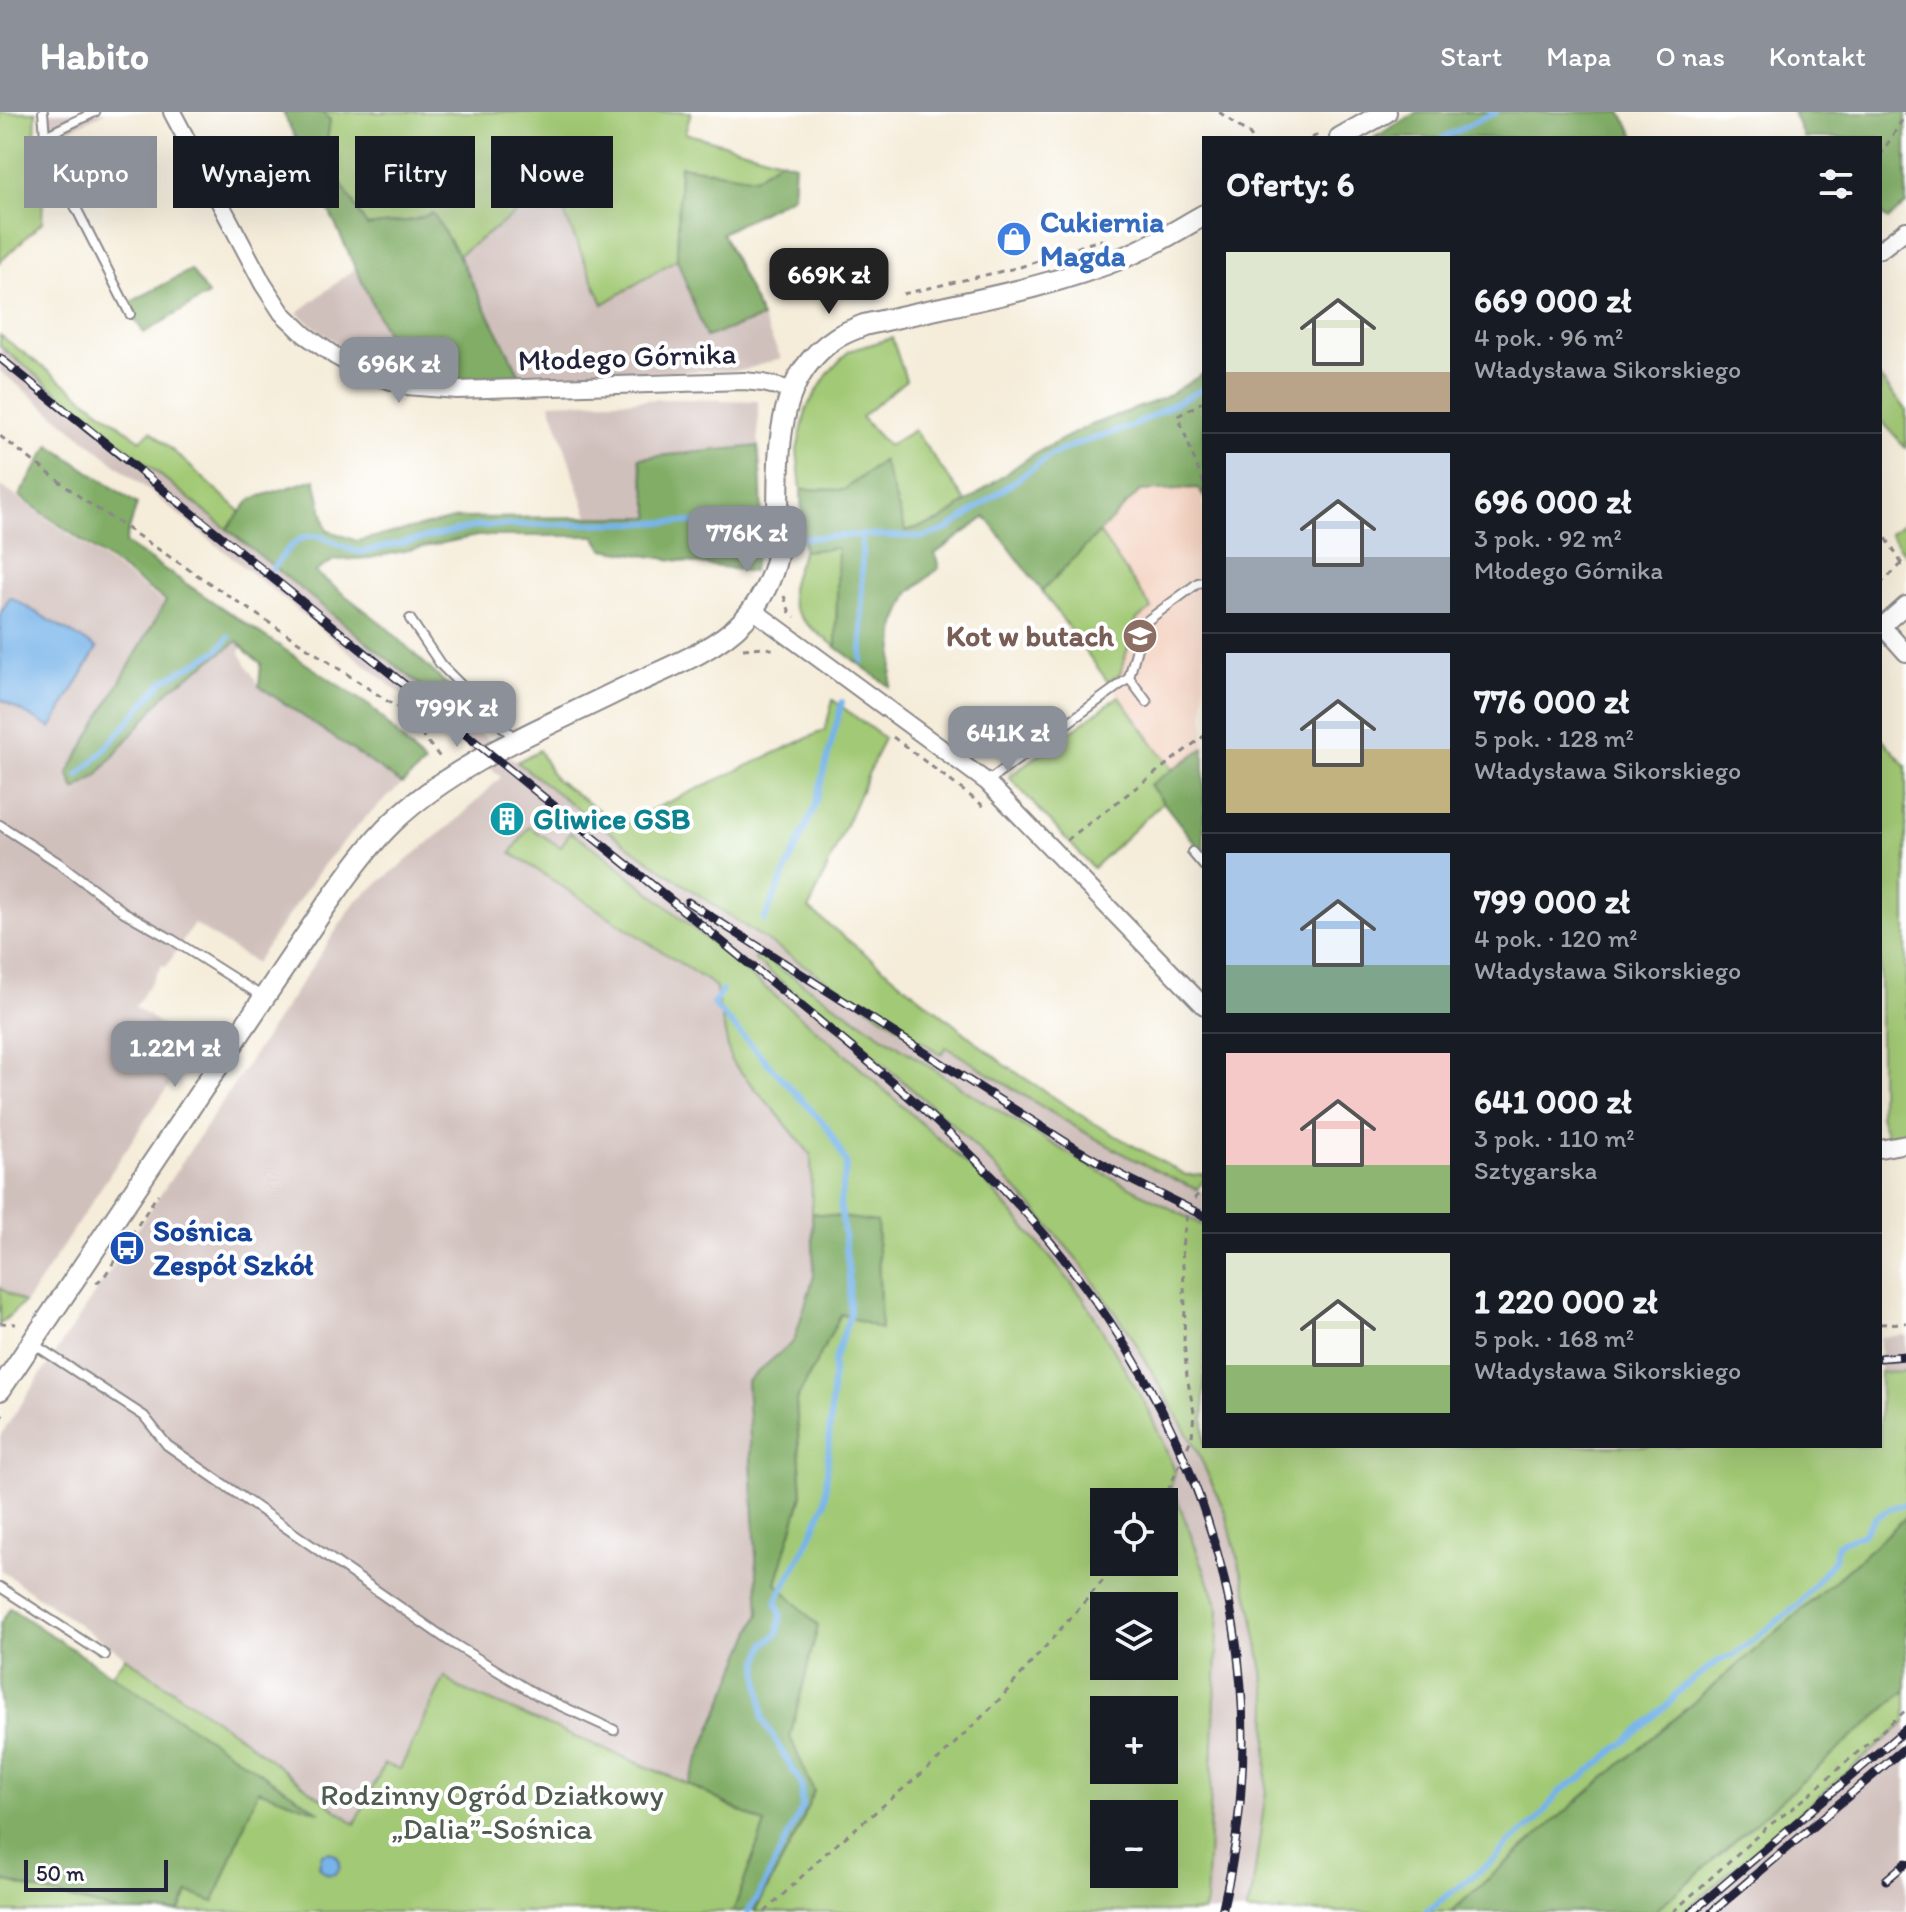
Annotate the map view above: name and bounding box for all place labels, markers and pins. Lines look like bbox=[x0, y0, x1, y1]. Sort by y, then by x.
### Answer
place label: Cukiernia Magda bbox=[1040, 203, 1164, 274]
shop icon: Cukiernia Magda bbox=[995, 220, 1033, 258]
pin: 669K zł bbox=[755, 248, 903, 316]
pin: 696K zł bbox=[325, 337, 473, 405]
pin: 776K zł bbox=[673, 506, 821, 574]
place label: Kot w butach bbox=[946, 617, 1115, 654]
school or university icon: Kot w butach bbox=[1121, 617, 1159, 655]
pin: 799K zł bbox=[383, 681, 531, 749]
pin: 641K zł bbox=[934, 706, 1082, 774]
building icon: Gliwice GSB bbox=[488, 800, 526, 838]
place label: Gliwice GSB bbox=[533, 800, 690, 837]
pin: 1.22M zł bbox=[92, 1021, 258, 1089]
place label: Sośnica Zespół Szkół bbox=[153, 1212, 314, 1283]
bus stop icon: Sośnica Zespół Szkół bbox=[108, 1229, 146, 1267]

